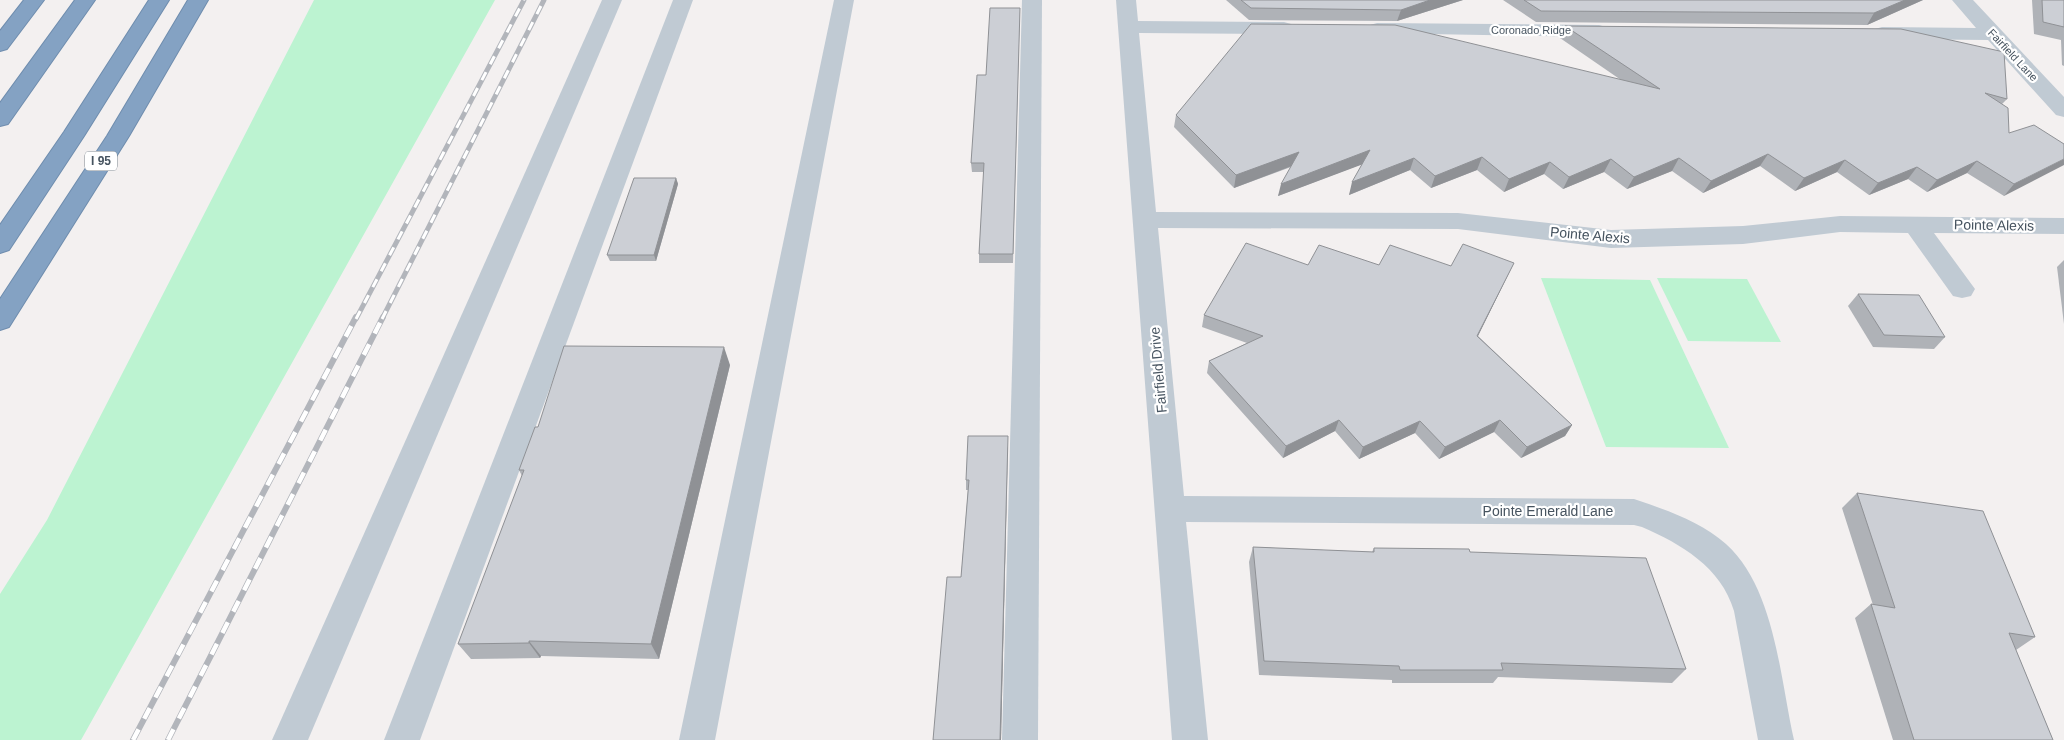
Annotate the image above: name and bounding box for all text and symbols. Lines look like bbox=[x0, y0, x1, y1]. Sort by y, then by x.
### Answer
street label: Coronado Ridge bbox=[1491, 24, 1571, 36]
street label: Fairfield Lane bbox=[1986, 27, 2040, 83]
road number: I 95 bbox=[85, 152, 117, 170]
street label: Pointe Alexis bbox=[1954, 216, 2034, 234]
street label: Pointe Alexis bbox=[1549, 224, 1631, 246]
street label: Fairfield Drive bbox=[1146, 326, 1170, 414]
street label: Pointe Emerald Lane bbox=[1483, 503, 1614, 519]

